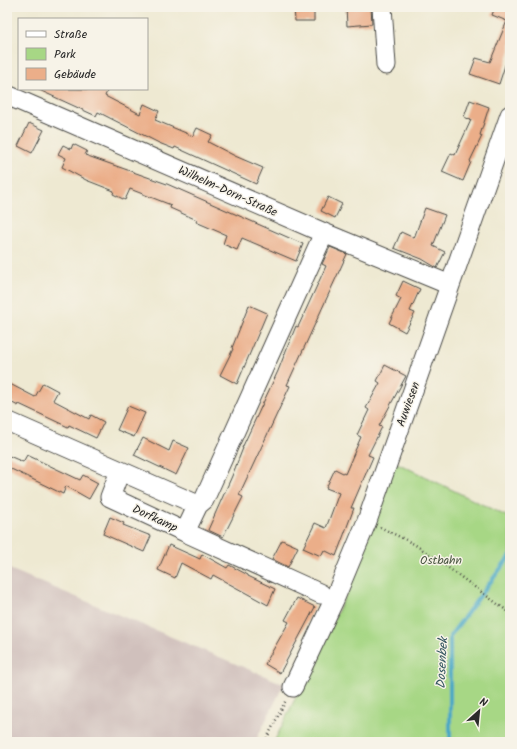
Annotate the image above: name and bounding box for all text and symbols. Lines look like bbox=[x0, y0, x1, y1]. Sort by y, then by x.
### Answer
legend bbox=[18, 18, 148, 90]
text: Straße bbox=[54, 25, 88, 44]
text: Park bbox=[54, 45, 76, 64]
text: Gebäude bbox=[54, 65, 96, 84]
street label: Wilhelm-Dorn-Straße bbox=[175, 161, 281, 222]
street label: Auwiesen bbox=[392, 379, 425, 429]
street label: Dorfkamp bbox=[129, 500, 181, 537]
park label: Ostbahn bbox=[420, 551, 462, 570]
water label: Dosenbek bbox=[431, 635, 454, 689]
north arrow bbox=[459, 691, 499, 731]
text: N bbox=[476, 693, 490, 713]

